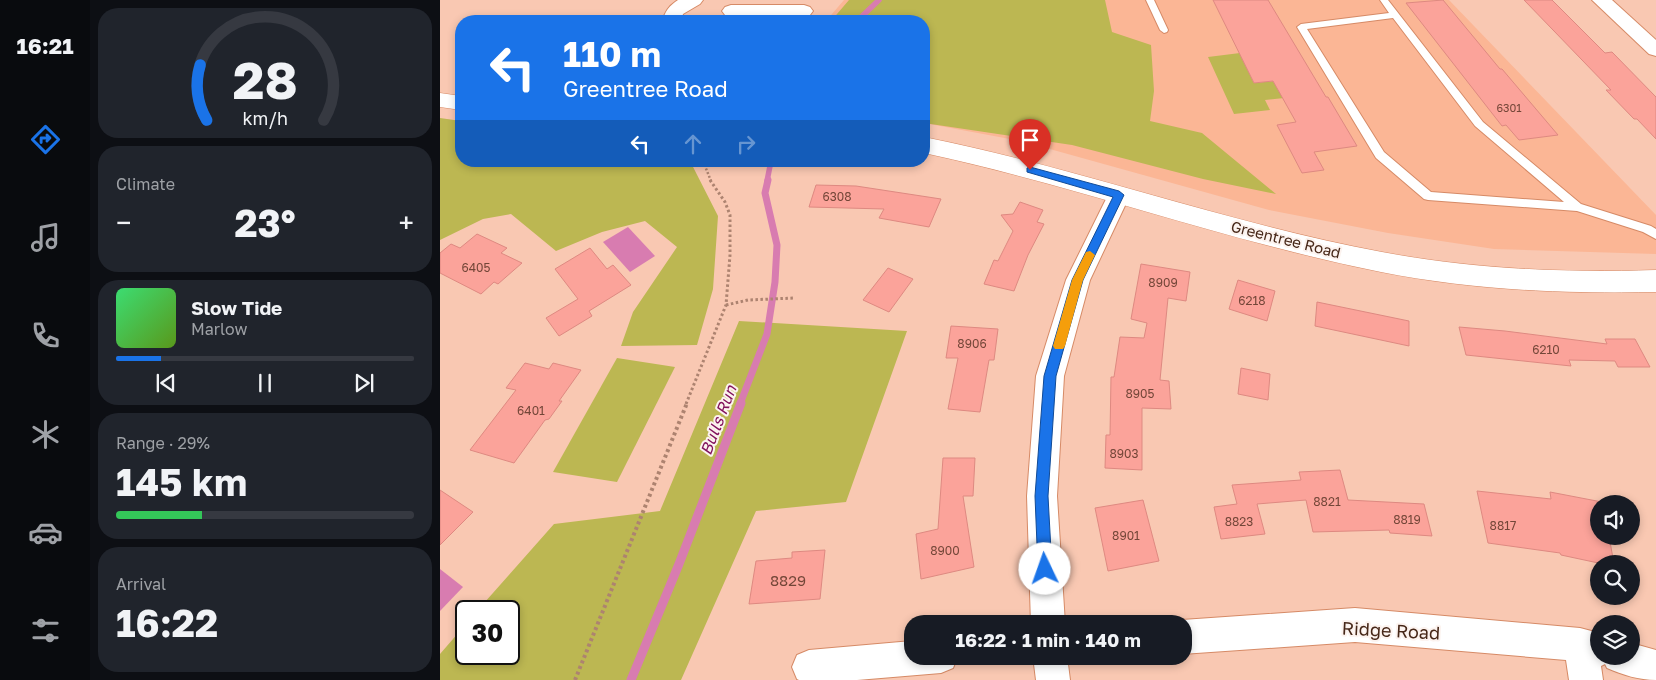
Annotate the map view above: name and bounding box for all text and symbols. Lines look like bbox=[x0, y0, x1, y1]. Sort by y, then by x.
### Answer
text: 16:21 bbox=[16, 32, 74, 59]
text: 110 m bbox=[563, 33, 661, 75]
icon: left bbox=[480, 35, 545, 100]
text: 28 bbox=[232, 48, 298, 110]
text: Greentree Road bbox=[563, 75, 728, 102]
house number: 6301 bbox=[1496, 101, 1522, 114]
text: km/h bbox=[242, 107, 288, 129]
pin bbox=[1009, 119, 1051, 170]
icon: directions bbox=[28, 122, 63, 157]
icon: arrive bbox=[1016, 126, 1044, 154]
icon: left bbox=[626, 130, 654, 158]
icon: ahead bbox=[679, 130, 707, 158]
icon: right bbox=[732, 130, 760, 158]
text: Climate bbox=[116, 174, 175, 194]
house number: 6308 bbox=[822, 189, 852, 204]
text: 23° bbox=[234, 200, 296, 245]
text: − bbox=[116, 206, 131, 239]
text: + bbox=[399, 206, 414, 239]
street label: Greentree Road bbox=[1229, 217, 1343, 261]
icon: music bbox=[28, 220, 63, 255]
house number: 6405 bbox=[462, 260, 491, 275]
house number: 8909 bbox=[1148, 275, 1178, 290]
house number: 6218 bbox=[1238, 293, 1266, 308]
text: Slow Tide bbox=[191, 296, 282, 319]
icon: phone bbox=[28, 318, 63, 353]
text: Marlow bbox=[191, 319, 247, 339]
house number: 8906 bbox=[957, 336, 987, 351]
house number: 6210 bbox=[1532, 342, 1560, 357]
icon: previous bbox=[152, 369, 180, 397]
icon: pause bbox=[251, 369, 279, 397]
icon: next bbox=[350, 369, 378, 397]
water label: Bulls Run bbox=[696, 381, 741, 458]
house number: 8905 bbox=[1126, 386, 1155, 401]
house number: 6401 bbox=[517, 403, 545, 418]
icon: climate bbox=[28, 417, 63, 452]
text: Range · 29% bbox=[116, 433, 210, 453]
house number: 8903 bbox=[1109, 446, 1139, 461]
text: 145 km bbox=[116, 459, 247, 504]
house number: 8821 bbox=[1313, 494, 1341, 509]
map controls bbox=[1590, 495, 1640, 665]
button: sound bbox=[1590, 495, 1640, 545]
house number: 8819 bbox=[1393, 512, 1421, 527]
house number: 8823 bbox=[1225, 514, 1253, 529]
icon: car bbox=[28, 515, 63, 550]
house number: 8817 bbox=[1490, 518, 1516, 533]
house number: 8901 bbox=[1112, 528, 1140, 543]
position arrow bbox=[1018, 542, 1070, 594]
house number: 8900 bbox=[930, 543, 960, 558]
button: search bbox=[1590, 555, 1640, 605]
house number: 8829 bbox=[770, 571, 806, 589]
text: Arrival bbox=[116, 574, 166, 594]
text: 16:22 bbox=[116, 600, 218, 645]
speed limit sign: 30 bbox=[455, 600, 520, 665]
icon: filters bbox=[28, 613, 63, 648]
button: layers bbox=[1590, 615, 1640, 665]
street label: Ridge Road bbox=[1341, 616, 1441, 644]
text: 16:22 · 1 min · 140 m bbox=[955, 628, 1141, 651]

